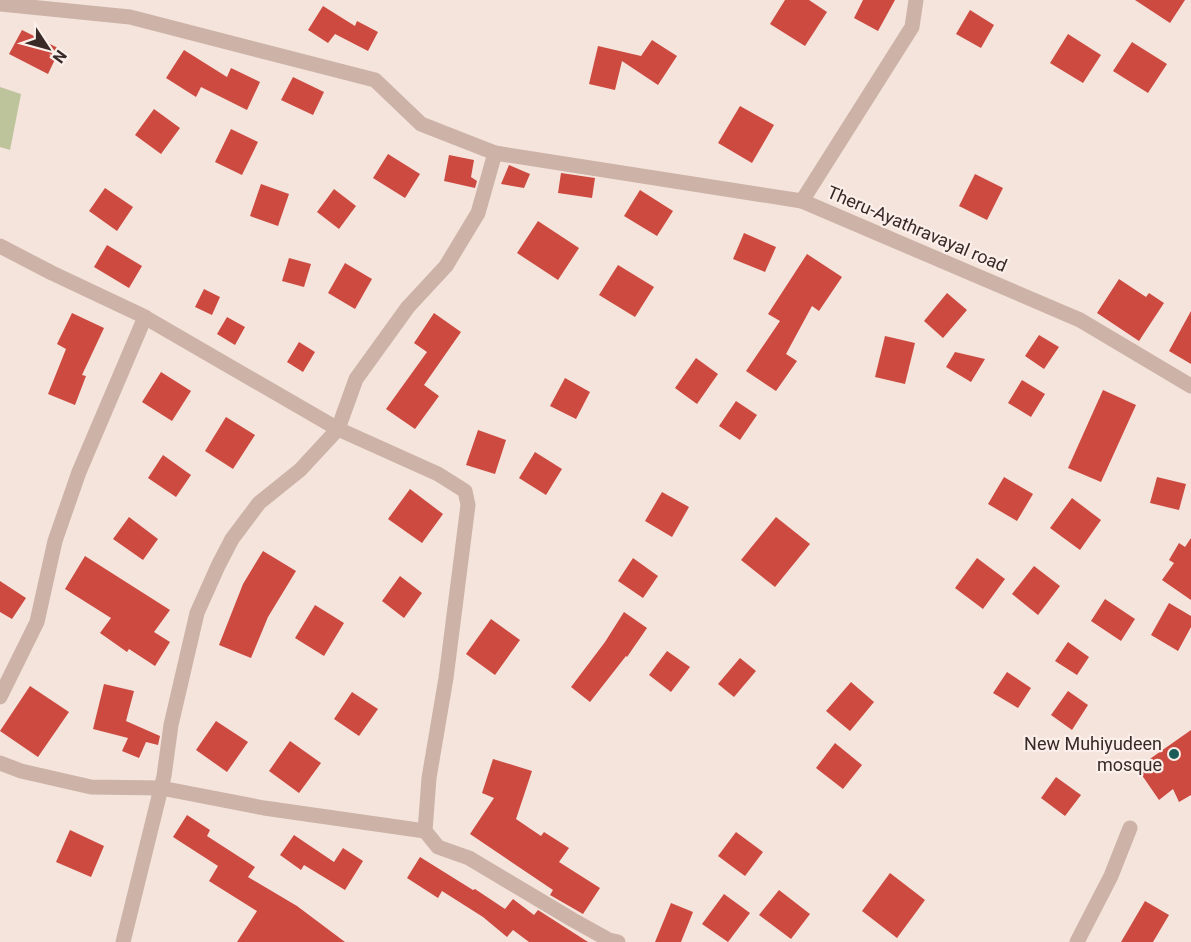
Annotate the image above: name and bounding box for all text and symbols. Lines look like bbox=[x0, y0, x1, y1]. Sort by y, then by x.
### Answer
north arrow bbox=[18, 18, 78, 78]
text: N bbox=[49, 46, 71, 67]
street label: Theru-Ayathravayal road bbox=[824, 181, 1010, 276]
place label: New Muhiyudeen mosque bbox=[1024, 733, 1162, 775]
marker: New Muhiyudeen mosque bbox=[1167, 747, 1181, 761]

